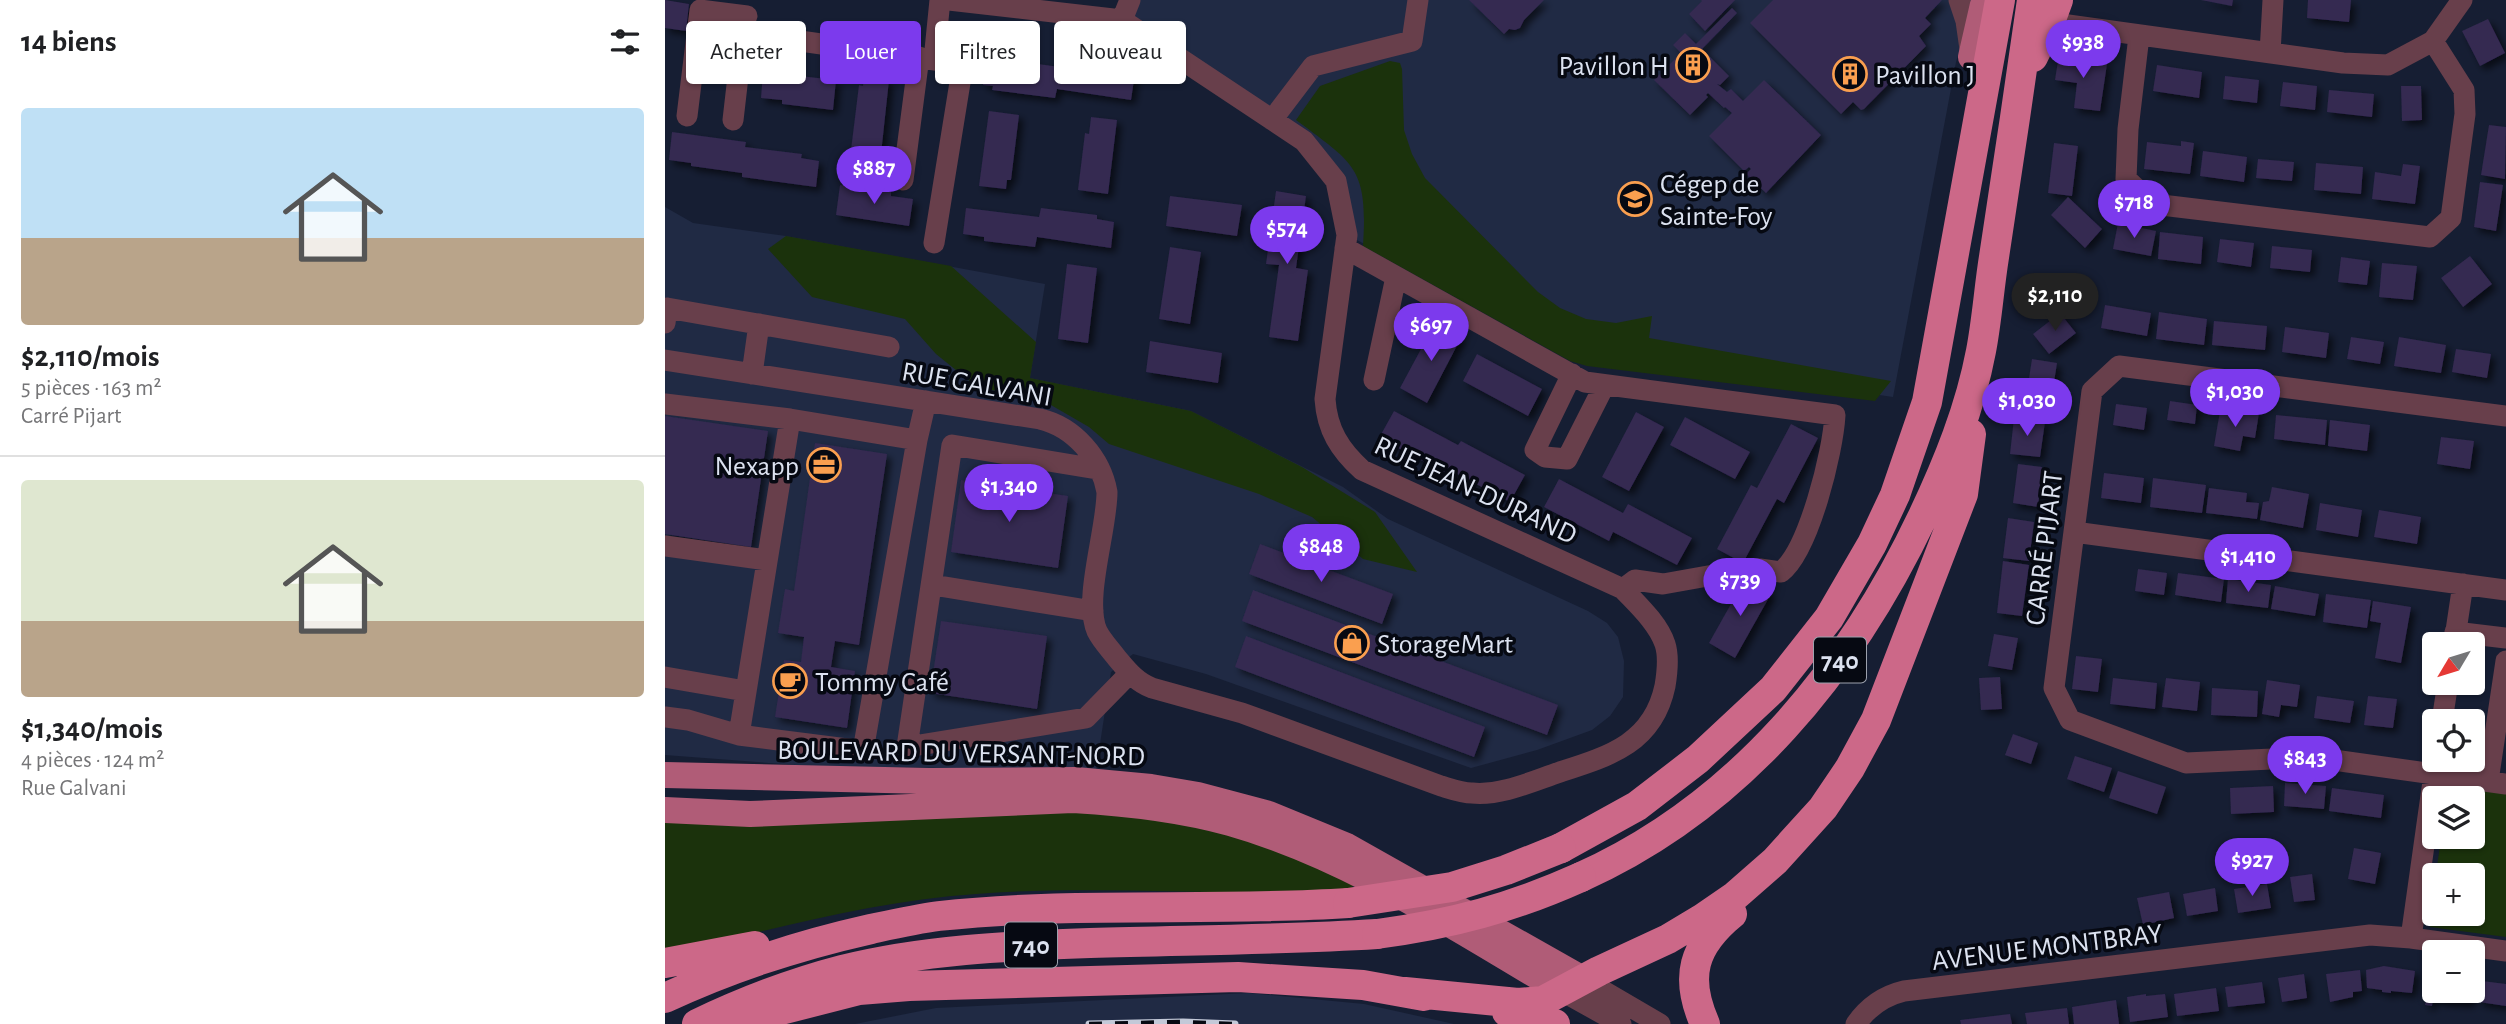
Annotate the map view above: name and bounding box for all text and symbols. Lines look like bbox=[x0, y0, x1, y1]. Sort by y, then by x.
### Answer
pin: $938 bbox=[2042, 20, 2124, 80]
chip: Acheter bbox=[686, 21, 806, 84]
chip: Louer bbox=[820, 21, 921, 84]
chip: Filtres bbox=[935, 21, 1040, 84]
chip: Nouveau bbox=[1054, 21, 1186, 84]
icon: filters bbox=[606, 23, 644, 61]
text: 14 biens bbox=[21, 27, 117, 57]
text: $938 bbox=[2062, 31, 2104, 54]
building icon: Pavillon H bbox=[1674, 46, 1712, 84]
place label: Pavillon H bbox=[1558, 53, 1669, 81]
building icon: Pavillon J bbox=[1831, 55, 1869, 93]
place label: Pavillon J bbox=[1875, 62, 1975, 90]
pin: $887 bbox=[833, 146, 915, 206]
icon: home bbox=[270, 154, 396, 280]
text: $887 bbox=[853, 157, 895, 180]
place label: Cégep de Sainte-Foy bbox=[1660, 171, 1773, 231]
school or university icon: Cégep de Sainte-Foy bbox=[1616, 180, 1654, 218]
pin: $718 bbox=[2093, 180, 2175, 240]
text: $718 bbox=[2114, 191, 2154, 214]
pin: $574 bbox=[1246, 206, 1328, 266]
text: $574 bbox=[1266, 217, 1308, 240]
pin: $2,110 bbox=[1998, 274, 2112, 333]
text: $2,110 bbox=[2028, 284, 2083, 307]
pin: $697 bbox=[1390, 304, 1472, 363]
text: $697 bbox=[1410, 314, 1452, 337]
text: $2,110/mois bbox=[21, 342, 160, 372]
street label: RUE GALVANI bbox=[899, 358, 1054, 412]
pin: $1,030 bbox=[2178, 370, 2292, 429]
text: 5 pièces · 163 m² bbox=[21, 377, 162, 400]
pin: $1,030 bbox=[1970, 378, 2084, 438]
text: $1,030 bbox=[2206, 380, 2264, 403]
text: $1,030 bbox=[1998, 389, 2056, 412]
text: Carré Pijart bbox=[21, 405, 121, 428]
street label: RUE JEAN-DURAND bbox=[1370, 432, 1581, 550]
office icon: Nexapp bbox=[805, 446, 843, 484]
place label: Nexapp bbox=[714, 453, 799, 481]
pin: $1,340 bbox=[952, 464, 1066, 524]
street label: CARRÉ PIJART bbox=[2019, 469, 2068, 627]
text: $1,340 bbox=[980, 475, 1038, 498]
pin: $848 bbox=[1280, 524, 1362, 584]
icon: home bbox=[270, 526, 396, 652]
pin: $1,410 bbox=[2191, 534, 2305, 594]
text: $848 bbox=[1299, 535, 1343, 558]
text: $1,410 bbox=[2220, 545, 2276, 568]
pin: $739 bbox=[1699, 558, 1781, 618]
text: $739 bbox=[1719, 569, 1761, 592]
shop icon: StorageMart bbox=[1333, 624, 1371, 662]
place label: StorageMart bbox=[1377, 631, 1513, 659]
north arrow bbox=[2422, 632, 2485, 695]
map controls bbox=[2422, 632, 2485, 1003]
road number: 740 bbox=[1814, 638, 1866, 682]
cafe icon: Tommy Café bbox=[771, 662, 809, 700]
place label: Tommy Café bbox=[815, 669, 949, 697]
button: locate bbox=[2422, 709, 2485, 772]
text: $1,340/mois bbox=[21, 714, 163, 744]
pin: $843 bbox=[2264, 736, 2346, 796]
street label: BOULEVARD DU VERSANT-NORD bbox=[777, 737, 1145, 771]
text: $843 bbox=[2283, 747, 2327, 770]
text: 4 pièces · 124 m² bbox=[21, 749, 164, 772]
text: Rue Galvani bbox=[21, 777, 126, 800]
button: layers bbox=[2422, 786, 2485, 849]
pin: $927 bbox=[2211, 838, 2293, 898]
text: $927 bbox=[2231, 849, 2273, 872]
button: + bbox=[2422, 863, 2485, 926]
street label: AVENUE MONTBRAY bbox=[1930, 920, 2164, 976]
road number: 740 bbox=[1005, 922, 1057, 968]
button: − bbox=[2422, 940, 2485, 1003]

